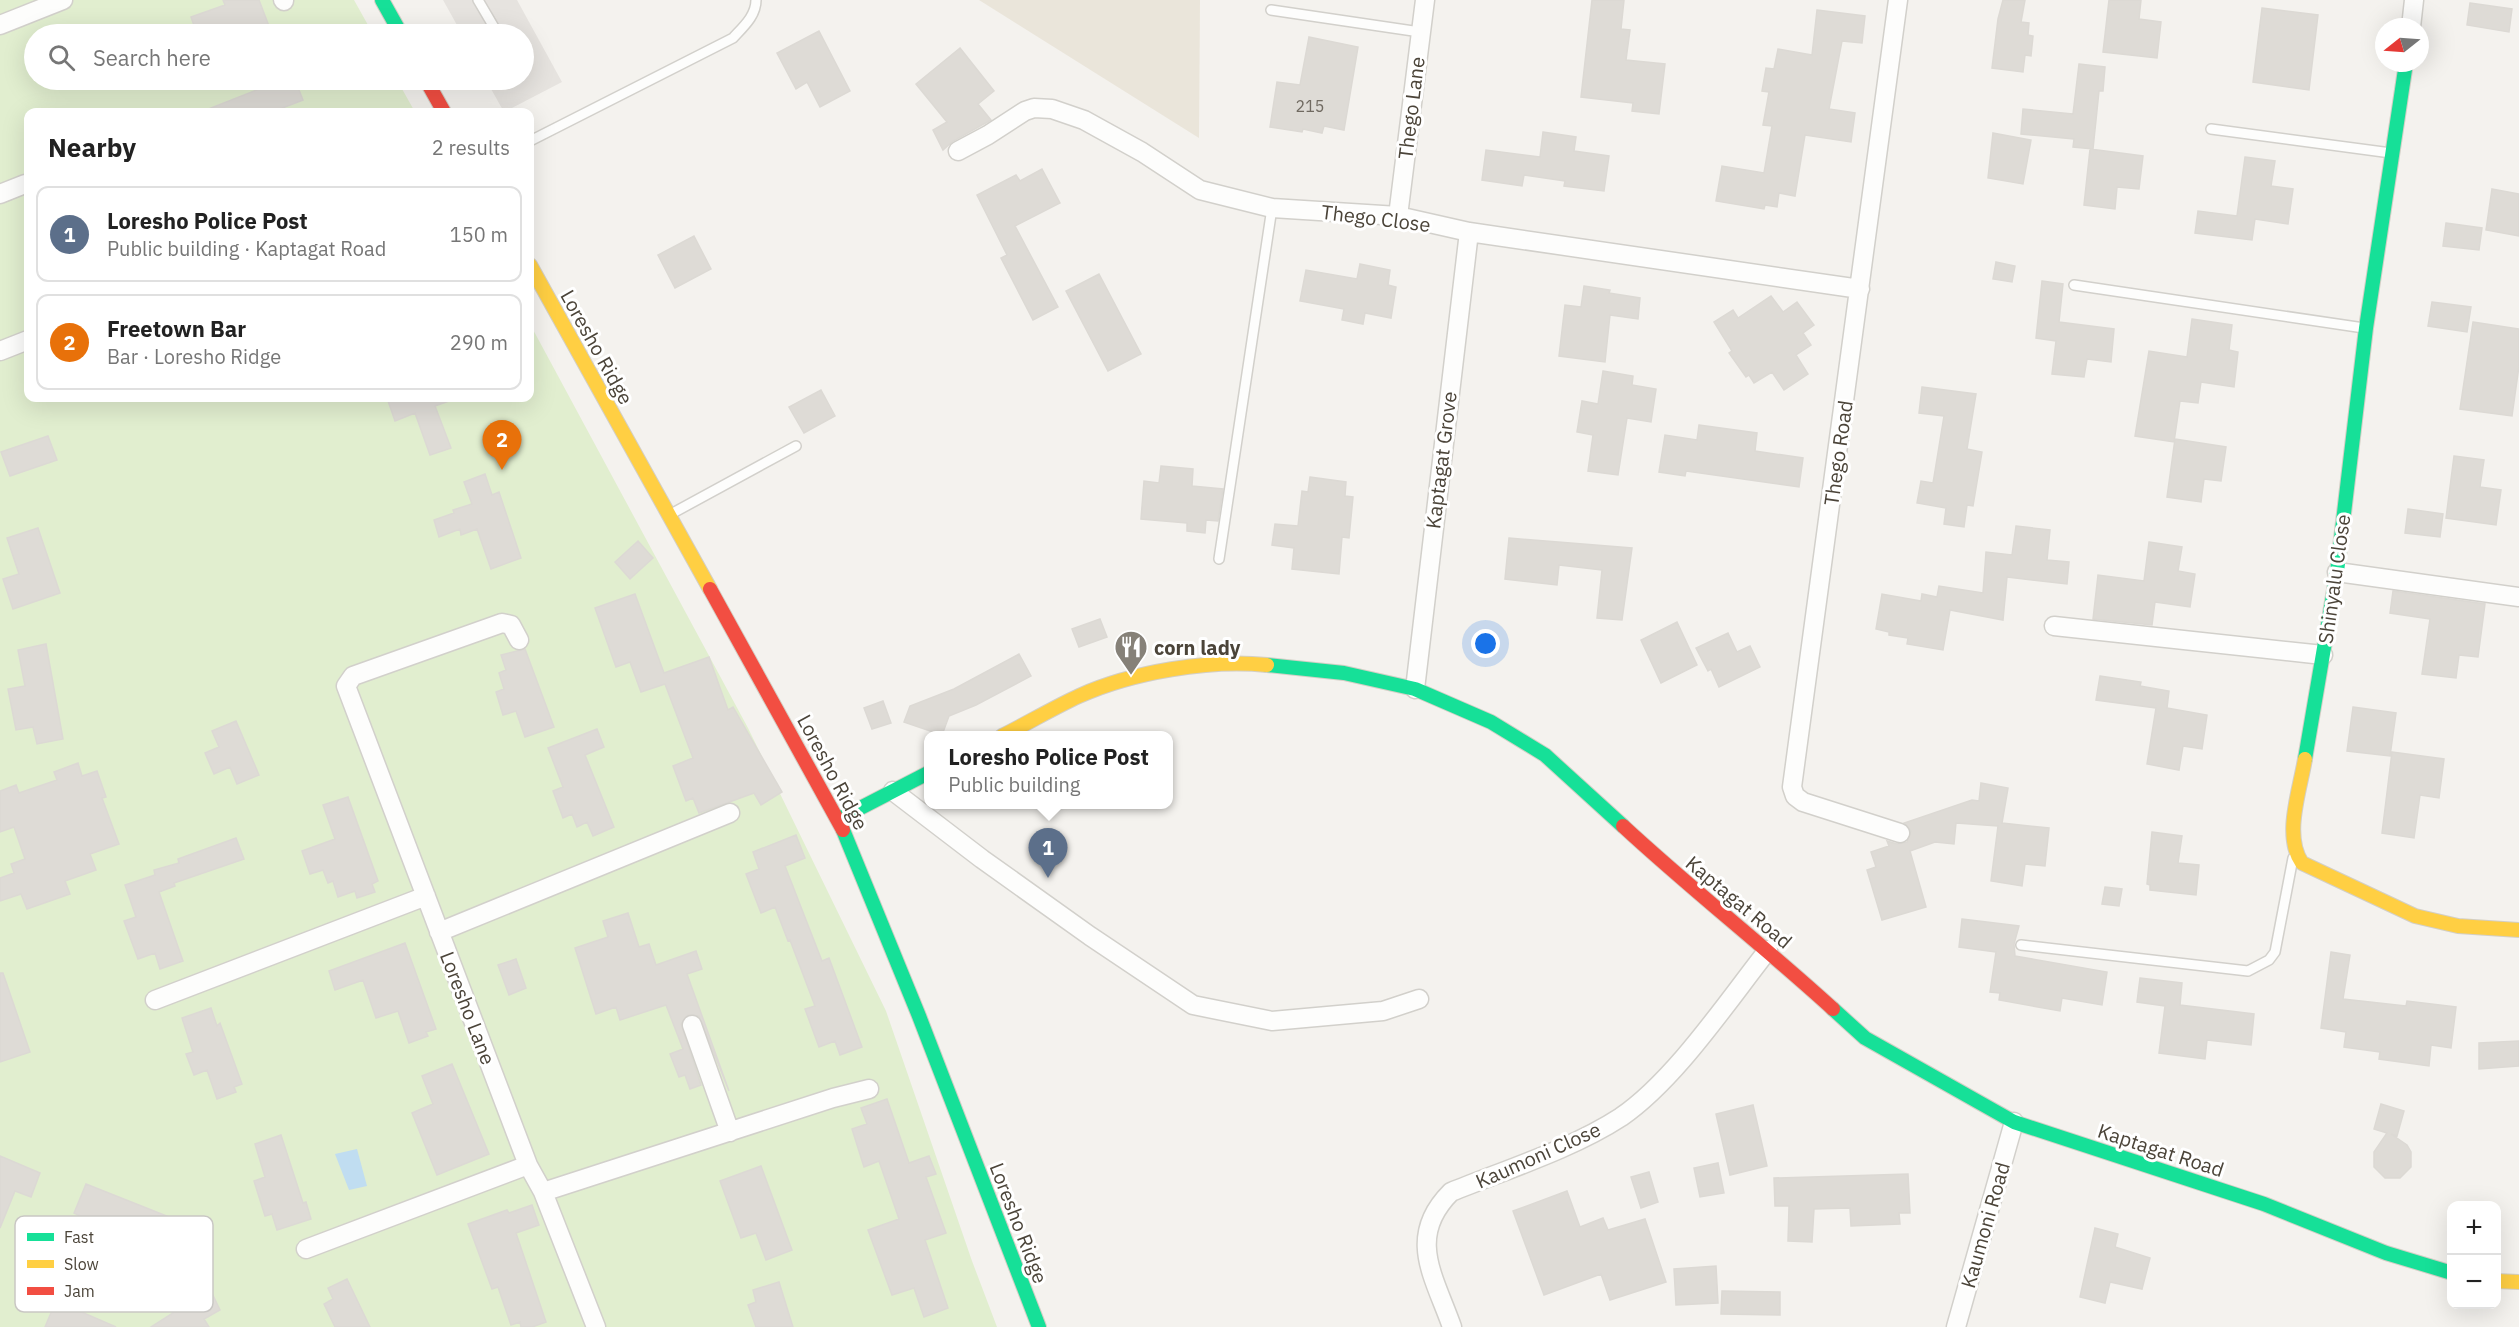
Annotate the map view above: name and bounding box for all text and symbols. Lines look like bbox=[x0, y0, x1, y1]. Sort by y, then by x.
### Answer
north arrow bbox=[2375, 18, 2429, 72]
search box bbox=[24, 24, 534, 90]
icon: search bbox=[45, 41, 78, 74]
text: Search here bbox=[93, 43, 211, 72]
street label: Thego Lane bbox=[1391, 55, 1431, 161]
house number: 215 bbox=[1296, 96, 1324, 116]
text: Nearby bbox=[48, 130, 136, 164]
text: 2 results bbox=[432, 134, 510, 161]
street label: Thego Close bbox=[1320, 198, 1432, 238]
text: Loresho Police Post bbox=[107, 206, 308, 235]
text: 1 bbox=[64, 221, 76, 248]
text: 150 m bbox=[450, 221, 508, 248]
text: Public building · Kaptagat Road bbox=[107, 235, 386, 262]
street label: Loresho Ridge bbox=[554, 285, 640, 409]
text: Freetown Bar bbox=[107, 314, 246, 343]
text: 2 bbox=[64, 329, 76, 356]
text: 290 m bbox=[450, 329, 508, 356]
text: Bar · Loresho Ridge bbox=[107, 343, 281, 370]
street label: Kaptagat Grove bbox=[1419, 390, 1463, 530]
street label: Thego Road bbox=[1817, 399, 1859, 507]
pin: 2 bbox=[482, 420, 522, 470]
street label: Shinyalu Close bbox=[2312, 512, 2356, 646]
restaurant icon: corn lady bbox=[1113, 629, 1149, 676]
your location bbox=[1471, 629, 1500, 658]
place label: corn lady bbox=[1154, 634, 1241, 661]
street label: Loresho Ridge bbox=[791, 710, 875, 834]
popup bbox=[924, 731, 1173, 809]
text: Loresho Police Post bbox=[948, 742, 1149, 771]
text: Public building bbox=[948, 771, 1080, 798]
pin: 1 bbox=[1028, 828, 1068, 878]
street label: Kaptagat Road bbox=[1680, 850, 1798, 954]
street label: Loresho Lane bbox=[434, 947, 502, 1069]
street label: Kaumoni Close bbox=[1471, 1115, 1605, 1195]
street label: Kaptagat Road bbox=[2094, 1117, 2228, 1183]
street label: Loresho Ridge bbox=[984, 1159, 1054, 1287]
street label: Kaumoni Road bbox=[1954, 1159, 2016, 1291]
map controls bbox=[2447, 1201, 2501, 1309]
button: + bbox=[2447, 1201, 2501, 1255]
legend bbox=[15, 1216, 213, 1312]
text: Fast bbox=[64, 1227, 94, 1247]
text: Slow bbox=[64, 1254, 99, 1274]
button: − bbox=[2447, 1255, 2501, 1309]
text: Jam bbox=[64, 1281, 95, 1301]

